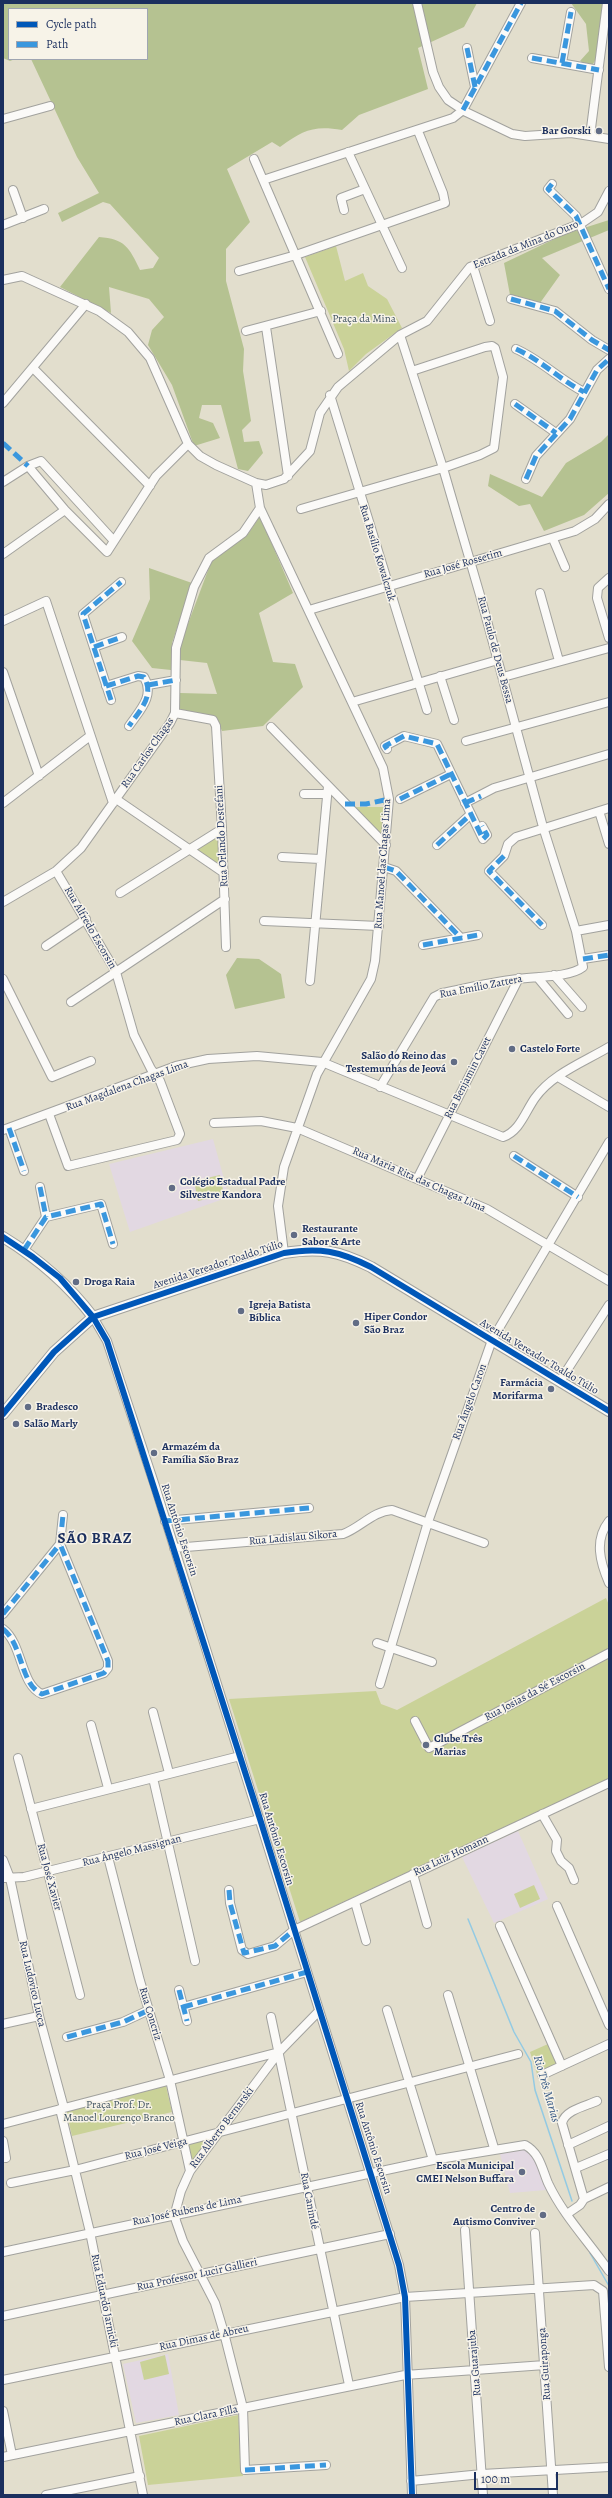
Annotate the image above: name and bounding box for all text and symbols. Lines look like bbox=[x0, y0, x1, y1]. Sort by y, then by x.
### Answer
legend bbox=[8, 8, 148, 60]
text: Cycle path bbox=[46, 16, 97, 32]
text: Path bbox=[46, 36, 68, 52]
place label: Bar Gorski bbox=[542, 124, 591, 138]
marker: Bar Gorski bbox=[594, 126, 604, 136]
street label: Estrada da Mina do Ouro bbox=[471, 218, 581, 272]
park label: Praça da Mina bbox=[332, 312, 396, 326]
street label: Rua Basílio Kowalczuk bbox=[356, 503, 398, 603]
street label: Rua José Rossetim bbox=[422, 546, 504, 582]
street label: Rua Paulo de Deus Bessa bbox=[474, 595, 516, 705]
street label: Rua Carlos Chagas bbox=[119, 715, 177, 791]
street label: Rua Orlando Destefani bbox=[213, 785, 231, 887]
street label: Rua Manoel das Chagas Lima bbox=[372, 798, 394, 930]
street label: Rua Alfredo Escorsin bbox=[61, 884, 119, 972]
street label: Rua Emílio Zattera bbox=[438, 972, 524, 1002]
street label: Rua Benjamin Cavet bbox=[442, 1035, 494, 1121]
place label: Castelo Forte bbox=[520, 1042, 580, 1056]
marker: Castelo Forte bbox=[507, 1044, 517, 1054]
place label: Salão do Reino das Testemunhas de Jeová bbox=[346, 1049, 446, 1075]
marker: Salão do Reino das Testemunhas de Jeová bbox=[449, 1057, 459, 1067]
street label: Rua Magdalena Chagas Lima bbox=[64, 1058, 190, 1114]
street label: Rua Maria Rita das Chagas Lima bbox=[350, 1145, 488, 1215]
place label: Colégio Estadual Padre Silvestre Kandora bbox=[180, 1175, 285, 1201]
marker: Colégio Estadual Padre Silvestre Kandora bbox=[167, 1183, 177, 1193]
place label: Restaurante Sabor & Arte bbox=[302, 1222, 361, 1248]
marker: Restaurante Sabor & Arte bbox=[289, 1230, 299, 1240]
street label: Avenida Vereador Toaldo Túlio bbox=[151, 1238, 285, 1292]
place label: Droga Raia bbox=[84, 1275, 135, 1289]
marker: Droga Raia bbox=[71, 1277, 81, 1287]
place label: Igreja Batista Bíblica bbox=[249, 1298, 311, 1324]
marker: Igreja Batista Bíblica bbox=[236, 1306, 246, 1316]
place label: Hiper Condor São Braz bbox=[364, 1310, 427, 1336]
street label: Avenida Vereador Toaldo Túlio bbox=[477, 1316, 601, 1398]
marker: Hiper Condor São Braz bbox=[351, 1318, 361, 1328]
street label: Rua Ângelo Caron bbox=[450, 1362, 490, 1442]
place label: Farmácia Morifarma bbox=[492, 1376, 543, 1402]
marker: Farmácia Morifarma bbox=[546, 1384, 556, 1394]
place label: Bradesco bbox=[36, 1400, 78, 1414]
marker: Bradesco bbox=[23, 1402, 33, 1412]
place label: Salão Marly bbox=[24, 1417, 78, 1431]
marker: Salão Marly bbox=[11, 1419, 21, 1429]
place label: Armazém da Família São Braz bbox=[162, 1440, 239, 1466]
marker: Armazém da Família São Braz bbox=[149, 1448, 159, 1458]
street label: Rua Antônio Escorsin bbox=[158, 1482, 200, 1578]
street label: Rua Ladislau Sikora bbox=[248, 1528, 338, 1548]
district label: SÃO BRAZ bbox=[57, 1530, 133, 1548]
street label: Rua Josias da Sé Escorsin bbox=[482, 1660, 588, 1724]
place label: Clube Três Marias bbox=[434, 1732, 482, 1758]
marker: Clube Três Marias bbox=[421, 1740, 431, 1750]
street label: Rua Antônio Escorsin bbox=[256, 1791, 296, 1887]
street label: Rua Ângelo Massignan bbox=[81, 1832, 183, 1870]
street label: Rua Luiz Homann bbox=[411, 1833, 491, 1879]
street label: Rua José Xavier bbox=[34, 1842, 64, 1912]
street label: Rua Ludovico Lucca bbox=[16, 1940, 48, 2028]
street label: Rua Concriz bbox=[136, 1986, 164, 2042]
water label: Rio Três Marias bbox=[530, 2054, 562, 2124]
street label: Rua Alberto Bernarski bbox=[187, 2085, 257, 2171]
park label: Praça Prof. Dr. Manoel Lourenço Branco bbox=[63, 2098, 175, 2124]
street label: Rua Antônio Escorsin bbox=[352, 2100, 394, 2196]
street label: Rua José Veiga bbox=[123, 2135, 189, 2163]
place label: Escola Municipal CMEI Nelson Buffara bbox=[416, 2159, 514, 2185]
marker: Escola Municipal CMEI Nelson Buffara bbox=[517, 2167, 527, 2177]
street label: Rua Canindé bbox=[297, 2171, 321, 2231]
street label: Rua José Rubens de Lima bbox=[131, 2193, 243, 2229]
place label: Centro de Autismo Conviver bbox=[453, 2202, 535, 2228]
marker: Centro de Autismo Conviver bbox=[538, 2210, 548, 2220]
street label: Rua Eduardo Jarnicki bbox=[88, 2253, 120, 2349]
street label: Rua Professor Lucir Gallieri bbox=[135, 2256, 259, 2294]
street label: Rua Dimas de Abreu bbox=[158, 2322, 250, 2354]
street label: Rua Guiraponga bbox=[536, 2327, 554, 2401]
street label: Rua Guarajuba bbox=[466, 2329, 484, 2397]
street label: Rua Clara Filla bbox=[173, 2403, 239, 2429]
scale bar bbox=[476, 2464, 560, 2490]
text: 100 m bbox=[481, 2471, 510, 2487]

